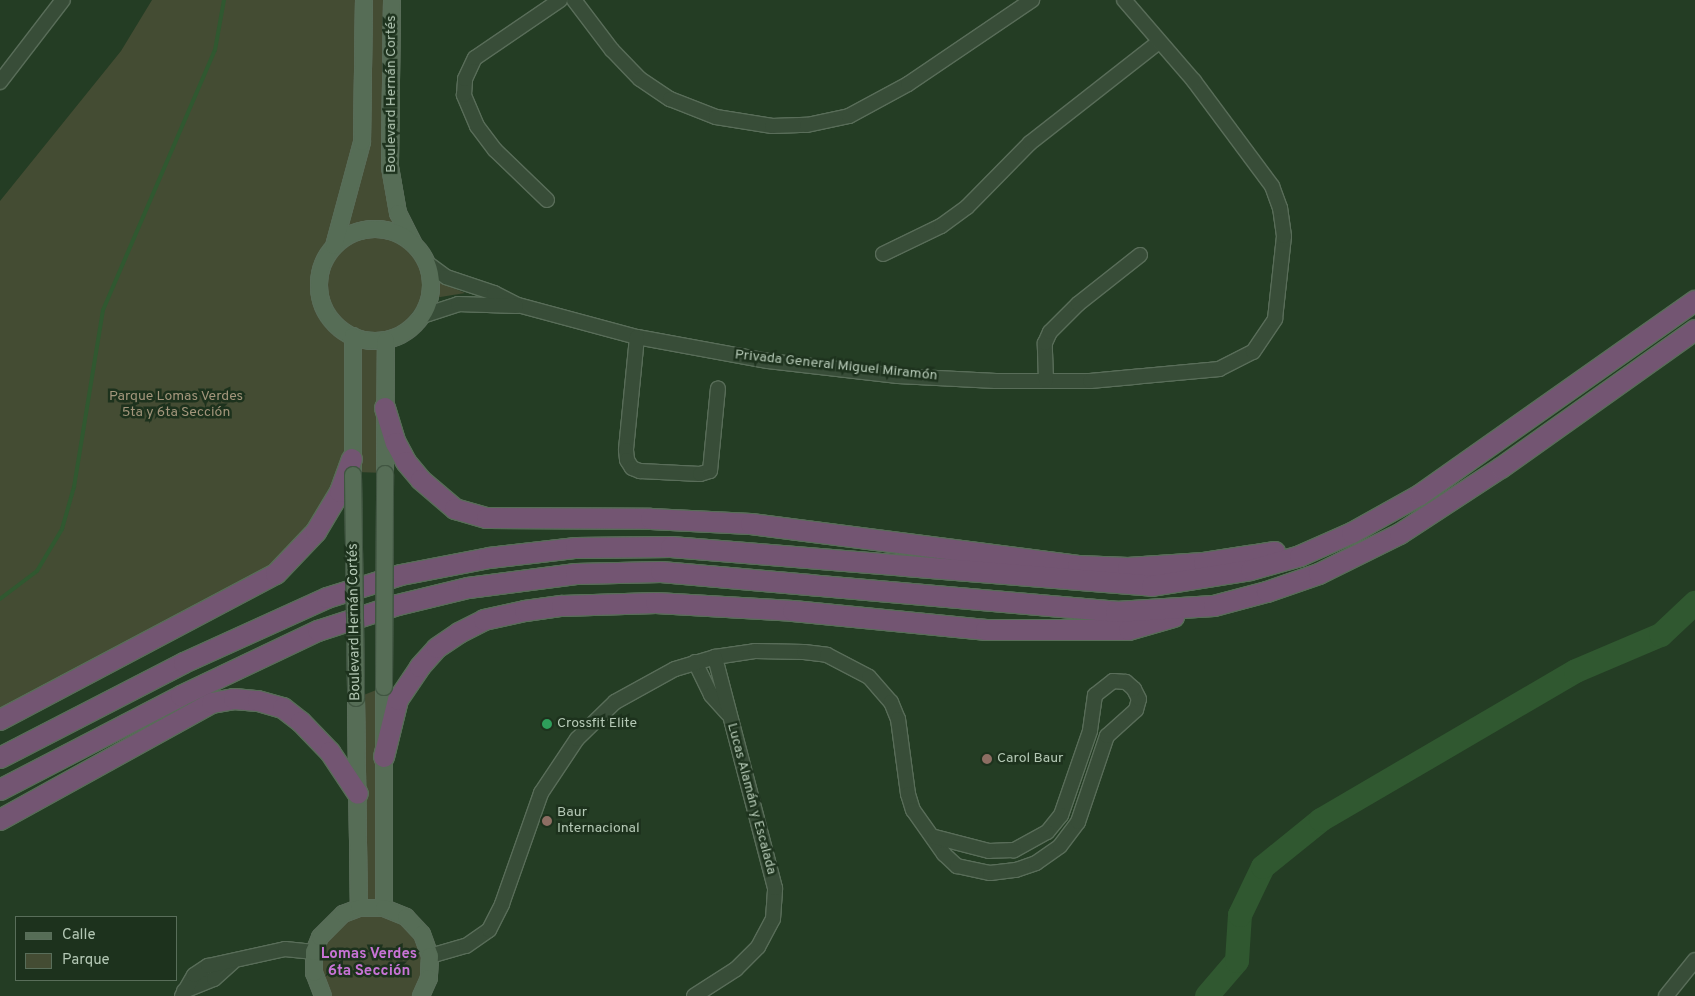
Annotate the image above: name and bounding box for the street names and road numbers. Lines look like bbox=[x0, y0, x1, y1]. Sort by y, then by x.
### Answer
street label: Boulevard Hernán Cortés bbox=[384, 15, 400, 173]
street label: Privada General Miguel Miramón bbox=[734, 347, 938, 385]
street label: Boulevard Hernán Cortés bbox=[345, 543, 365, 701]
street label: Lucas Alamán y Escalada bbox=[723, 721, 779, 877]

